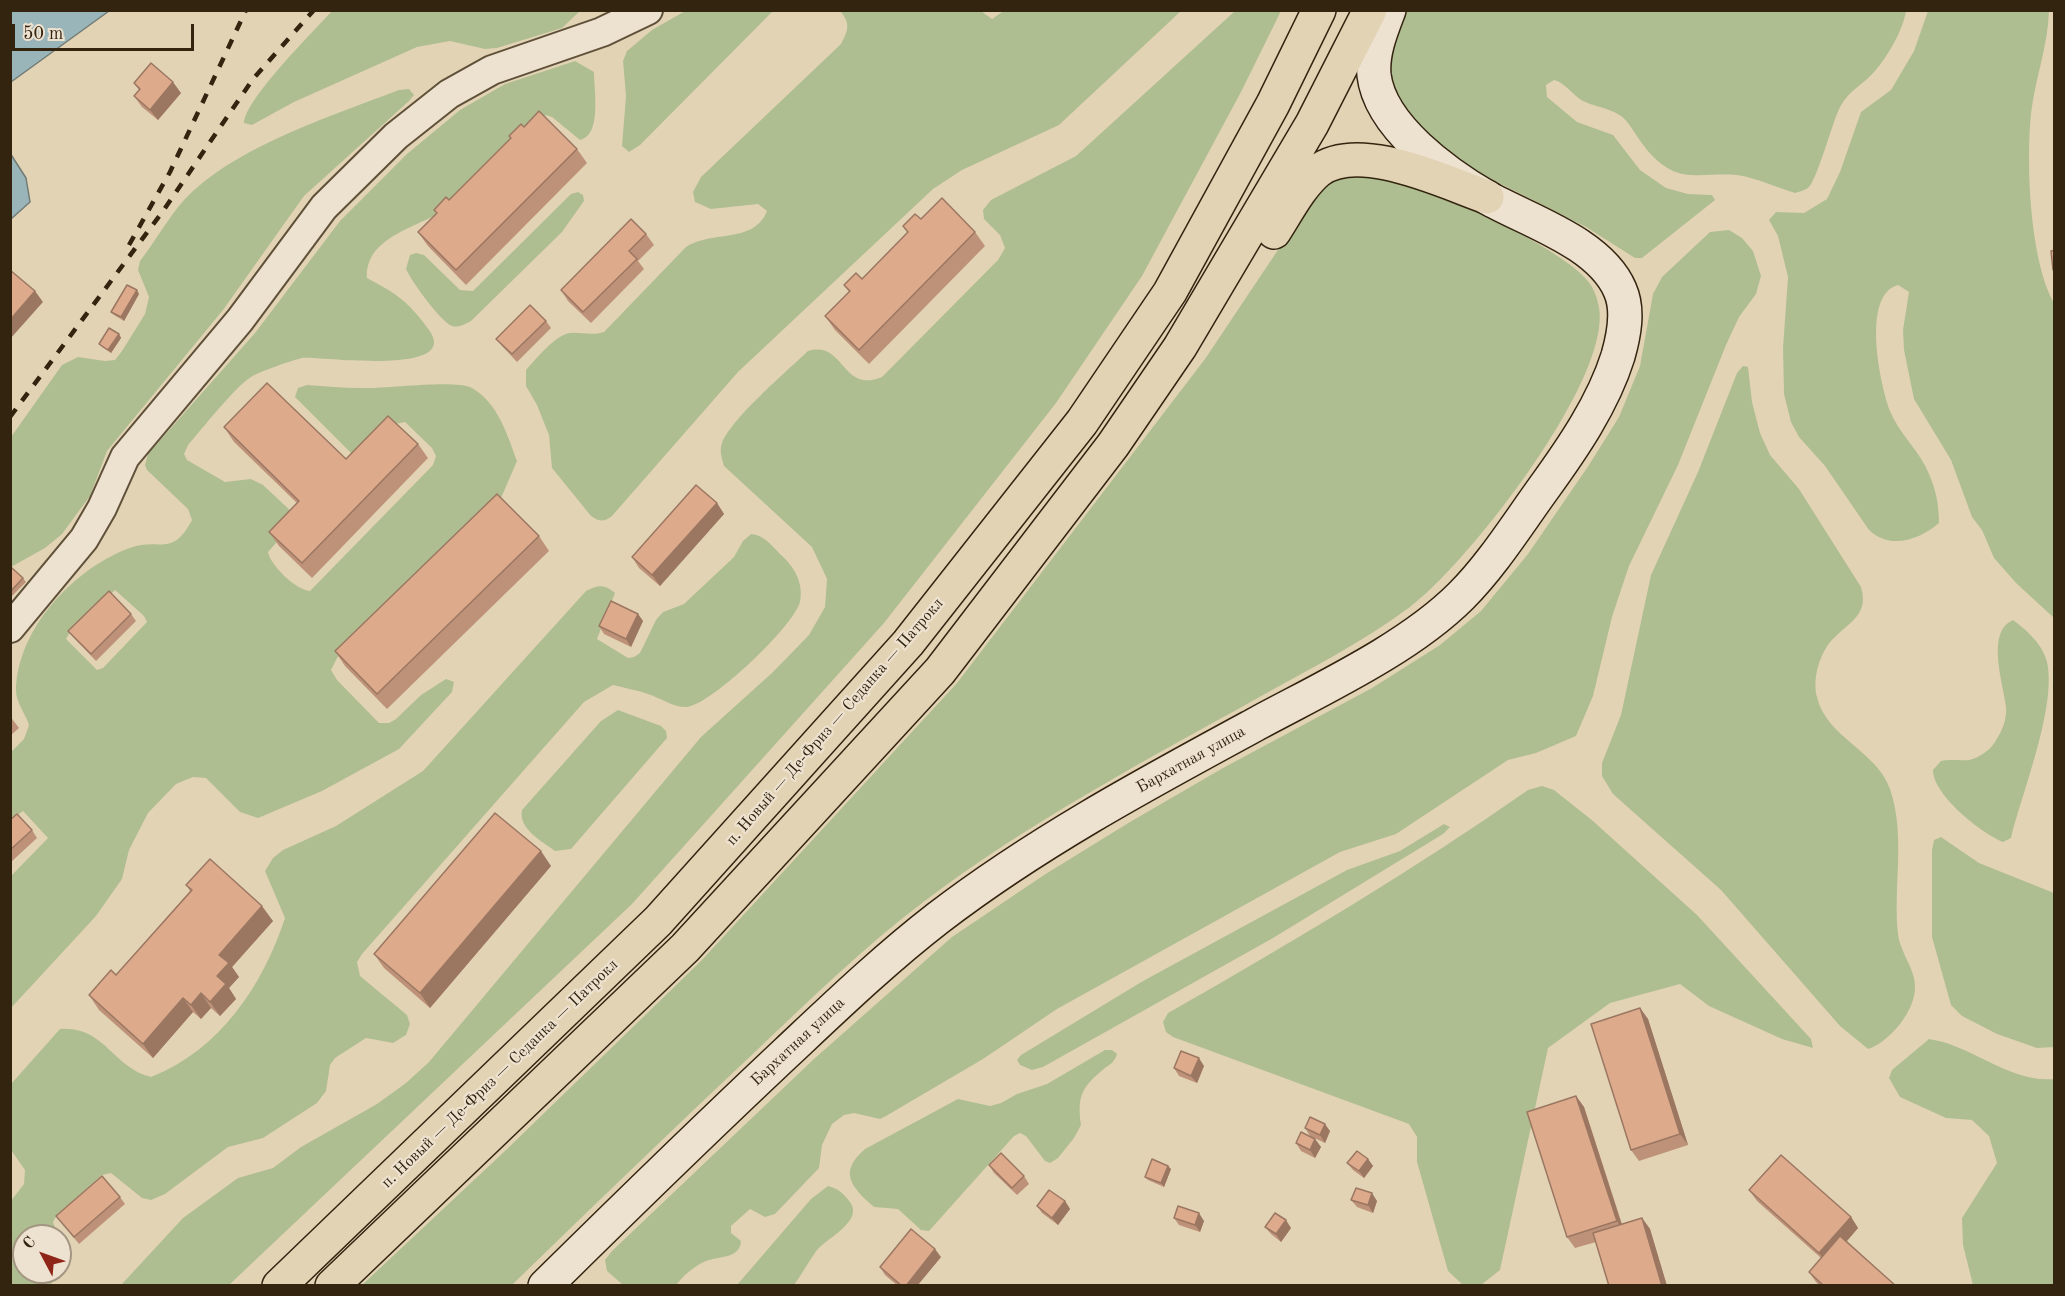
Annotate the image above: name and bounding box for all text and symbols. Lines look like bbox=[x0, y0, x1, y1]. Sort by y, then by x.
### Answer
scale bar bbox=[15, 12, 196, 50]
text: 50 m bbox=[23, 25, 63, 43]
street label: п. Новый — Де-Фриз — Седанка — Патрокл bbox=[722, 594, 948, 850]
street label: Бархатная улица bbox=[1133, 722, 1249, 798]
street label: п. Новый — Де-Фриз — Седанка — Патрокл bbox=[378, 955, 622, 1193]
street label: Бархатная улица bbox=[747, 994, 849, 1090]
north arrow bbox=[12, 1224, 72, 1284]
text: С bbox=[20, 1234, 39, 1253]

